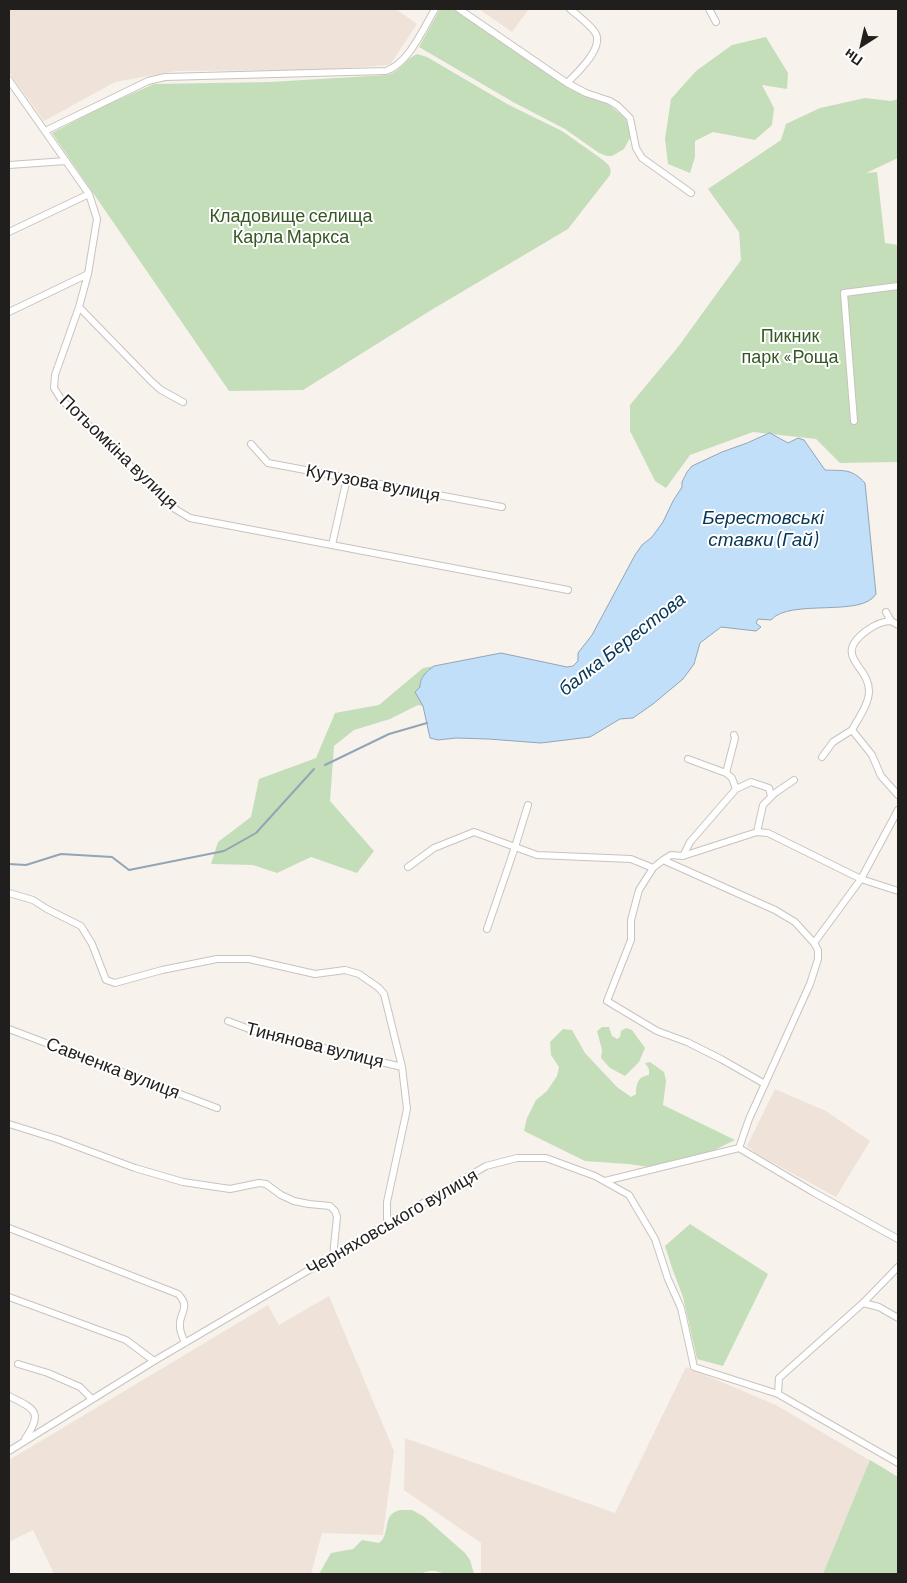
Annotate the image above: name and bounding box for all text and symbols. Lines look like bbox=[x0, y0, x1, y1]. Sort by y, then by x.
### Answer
north arrow bbox=[837, 20, 887, 70]
text: Пн bbox=[841, 45, 866, 70]
park label: Кладовище селища Карла Маркса bbox=[209, 205, 373, 248]
park label: Пикник парк «Роща bbox=[741, 325, 839, 368]
street label: Потьомкіна вулиця bbox=[55, 390, 183, 514]
street label: Кутузова вулиця bbox=[304, 459, 442, 507]
water label: Берестовські ставки (Гай) bbox=[702, 507, 824, 551]
water label: балка Берестова bbox=[554, 587, 690, 701]
street label: Тинянова вулиця bbox=[244, 1017, 386, 1073]
street label: Савченка вулиця bbox=[43, 1033, 183, 1103]
street label: Черняховського вулиця bbox=[302, 1164, 482, 1280]

